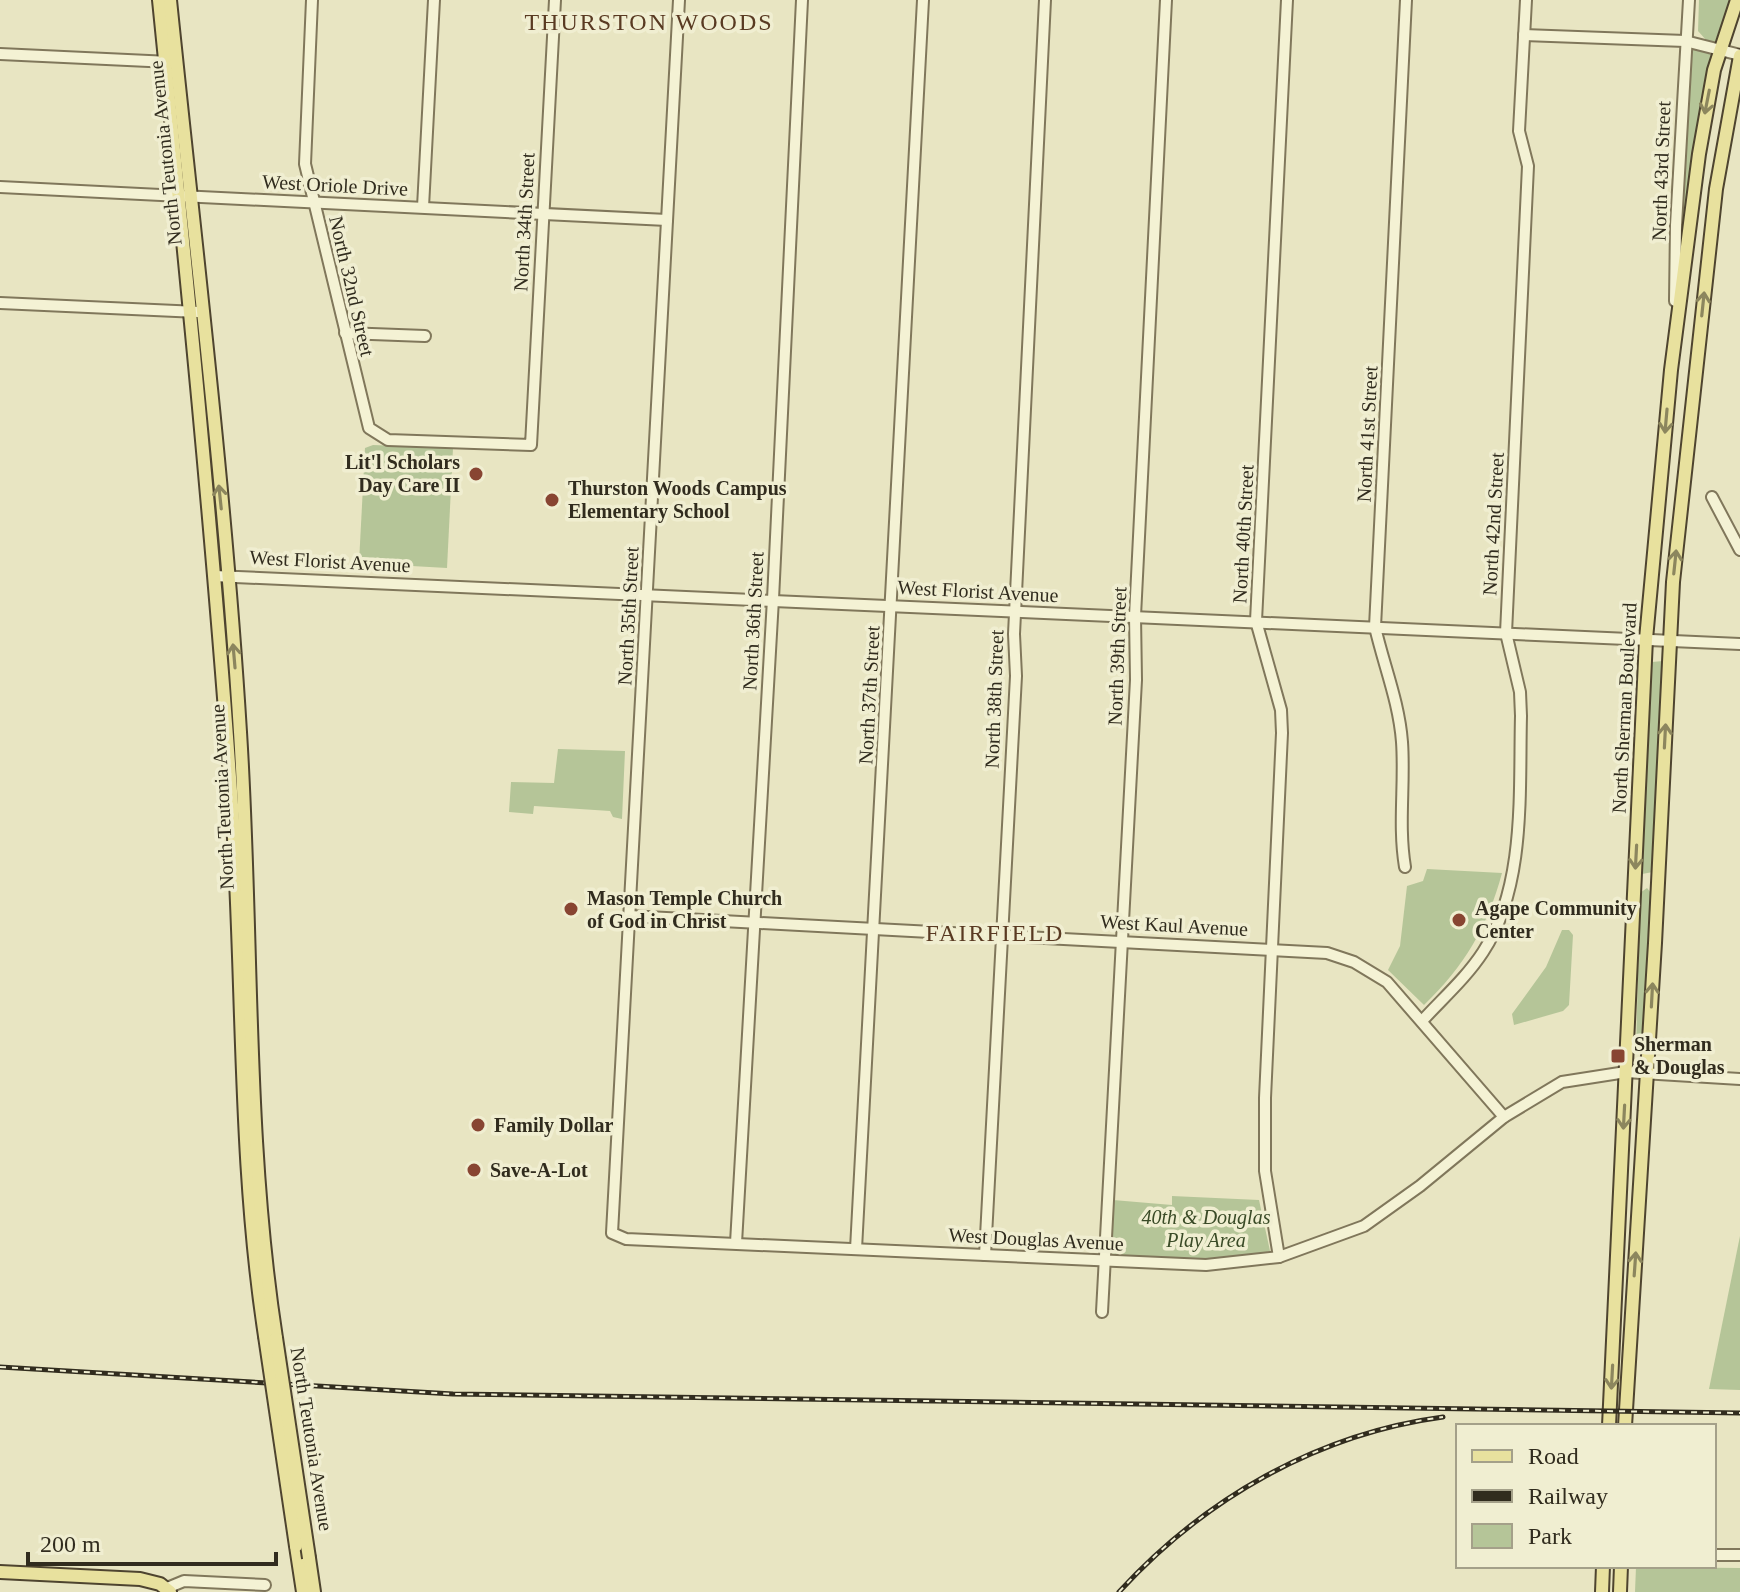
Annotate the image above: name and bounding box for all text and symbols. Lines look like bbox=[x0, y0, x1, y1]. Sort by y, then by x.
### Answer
district label: THURSTON WOODS bbox=[524, 9, 774, 35]
street label: North Teutonia Avenue bbox=[144, 59, 186, 246]
one-way arrow bbox=[1699, 88, 1714, 114]
street label: North 43rd Street bbox=[1648, 100, 1674, 241]
street label: North 34th Street bbox=[509, 152, 539, 292]
street label: West Oriole Drive bbox=[261, 170, 409, 200]
street label: North 32nd Street bbox=[325, 214, 379, 359]
one-way arrow bbox=[1695, 291, 1710, 318]
street label: North 41st Street bbox=[1352, 365, 1382, 503]
one-way arrow bbox=[1658, 407, 1673, 434]
place label: Lit'l Scholars Day Care II bbox=[345, 451, 460, 497]
street label: North 42nd Street bbox=[1478, 451, 1508, 596]
street label: North 40th Street bbox=[1228, 464, 1258, 604]
marker: Lit'l Scholars Day Care II bbox=[467, 465, 485, 483]
place label: Thurston Woods Campus Elementary School bbox=[568, 477, 787, 523]
one-way arrow bbox=[212, 485, 227, 511]
marker: Thurston Woods Campus Elementary School bbox=[543, 491, 561, 509]
street label: West Florist Avenue bbox=[249, 546, 411, 576]
street label: North 35th Street bbox=[613, 546, 643, 686]
one-way arrow bbox=[1667, 550, 1682, 576]
street label: North 36th Street bbox=[738, 551, 768, 691]
street label: West Florist Avenue bbox=[897, 576, 1059, 606]
street label: North 39th Street bbox=[1104, 586, 1130, 726]
street label: North Sherman Boulevard bbox=[1607, 602, 1641, 814]
street label: North 37th Street bbox=[854, 625, 884, 765]
street label: North 38th Street bbox=[981, 629, 1007, 769]
one-way arrow bbox=[226, 643, 241, 670]
street label: North Teutonia Avenue bbox=[206, 704, 238, 890]
one-way arrow bbox=[1658, 723, 1673, 750]
one-way arrow bbox=[1628, 843, 1643, 870]
place label: Mason Temple Church of God in Christ bbox=[587, 887, 782, 932]
place label: Agape Community Center bbox=[1475, 897, 1637, 942]
marker: Mason Temple Church of God in Christ bbox=[562, 900, 580, 918]
street label: West Kaul Avenue bbox=[1100, 910, 1249, 940]
marker: Agape Community Center bbox=[1450, 911, 1468, 929]
district label: FAIRFIELD bbox=[926, 920, 1064, 946]
one-way arrow bbox=[1645, 982, 1660, 1009]
place label: Sherman & Douglas bbox=[1634, 1033, 1725, 1079]
marker: Sherman & Douglas bbox=[1609, 1047, 1627, 1065]
one-way arrow bbox=[1616, 1103, 1631, 1130]
place label: Family Dollar bbox=[494, 1114, 614, 1137]
marker: Family Dollar bbox=[469, 1116, 487, 1134]
place label: Save-A-Lot bbox=[490, 1159, 588, 1181]
marker: Save-A-Lot bbox=[465, 1161, 483, 1179]
park label: 40th & Douglas Play Area bbox=[1142, 1206, 1271, 1252]
street label: West Douglas Avenue bbox=[948, 1223, 1124, 1256]
one-way arrow bbox=[1628, 1251, 1643, 1278]
street label: North Teutonia Avenue bbox=[287, 1346, 337, 1532]
one-way arrow bbox=[1604, 1363, 1619, 1390]
legend bbox=[1456, 1424, 1716, 1568]
text: Road bbox=[1528, 1443, 1579, 1469]
text: Railway bbox=[1528, 1483, 1608, 1509]
scale bar bbox=[28, 1516, 276, 1566]
text: Park bbox=[1528, 1523, 1572, 1549]
text: 200 m bbox=[40, 1531, 101, 1557]

